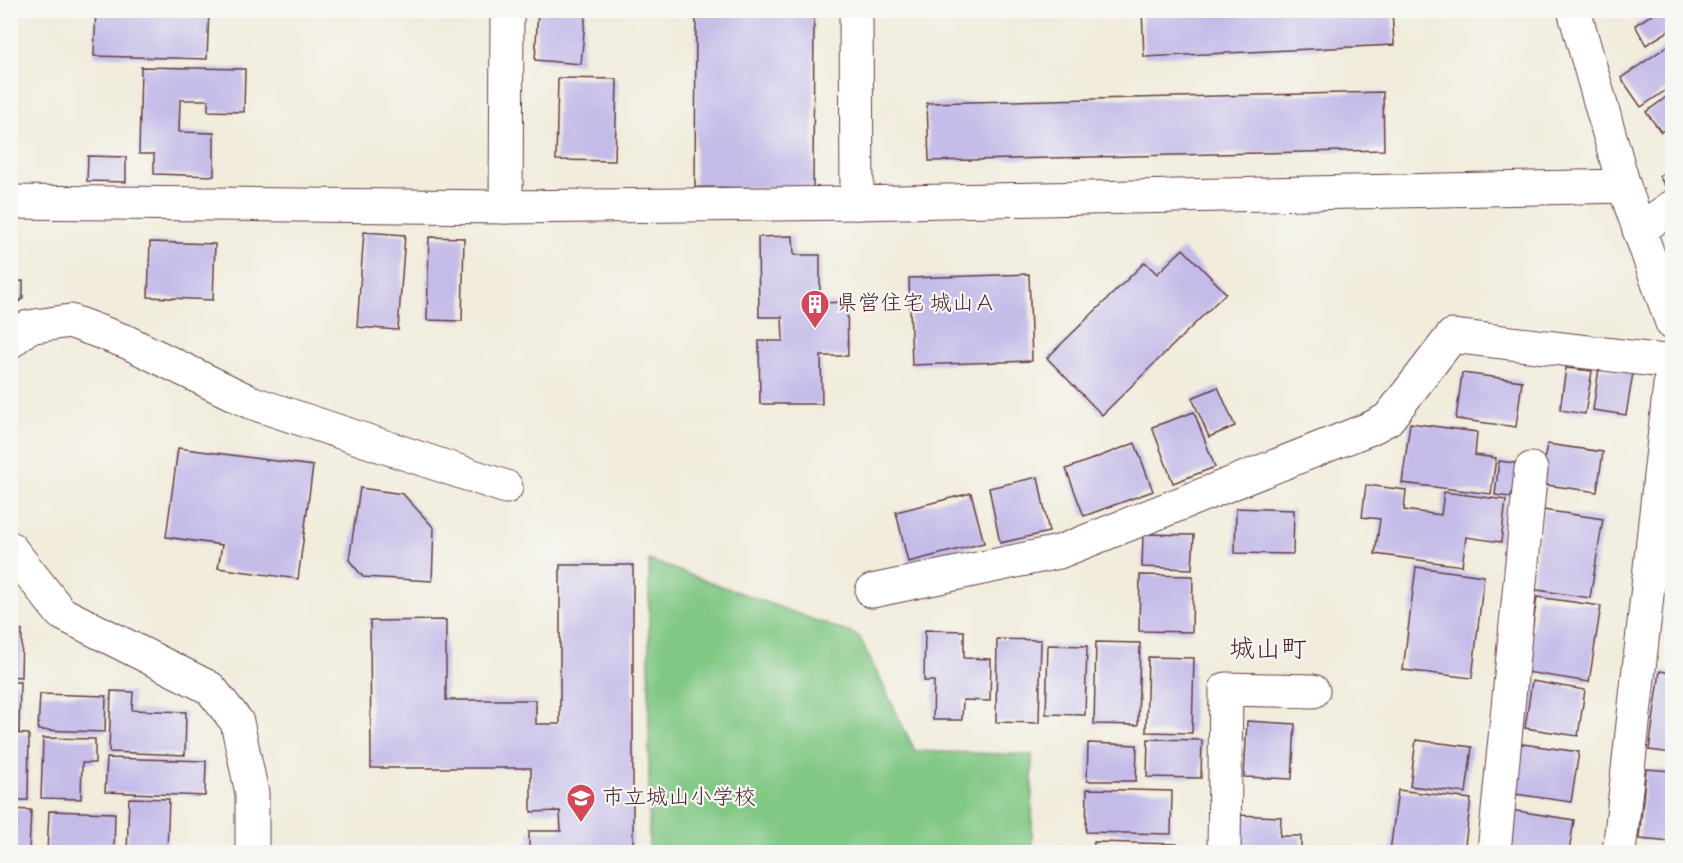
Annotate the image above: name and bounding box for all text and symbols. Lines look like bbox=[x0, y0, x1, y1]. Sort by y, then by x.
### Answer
building icon: 県営住宅 城山Ａ bbox=[799, 288, 831, 330]
place label: 県営住宅 城山Ａ bbox=[836, 290, 996, 318]
district label: 城山町 bbox=[1229, 633, 1307, 667]
school or university icon: 市立城山小学校 bbox=[565, 782, 597, 824]
place label: 市立城山小学校 bbox=[602, 784, 756, 812]

